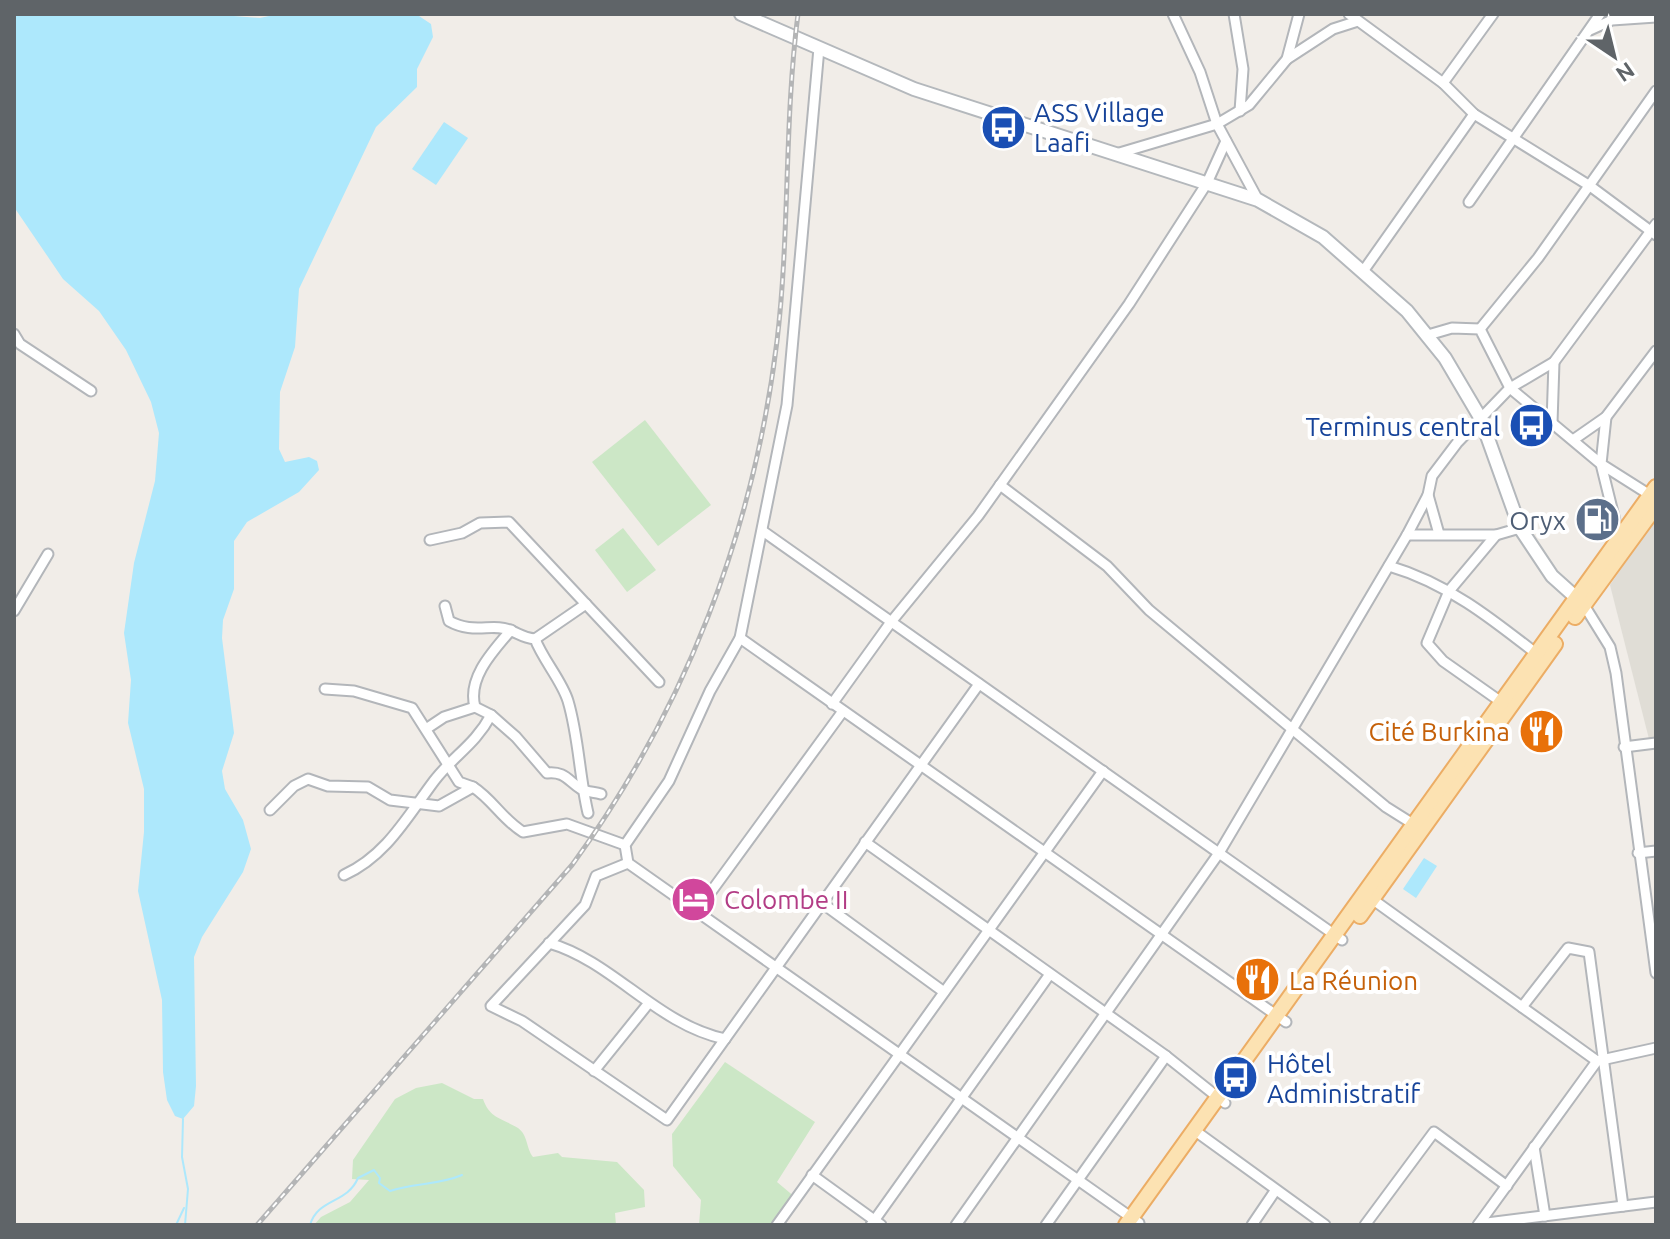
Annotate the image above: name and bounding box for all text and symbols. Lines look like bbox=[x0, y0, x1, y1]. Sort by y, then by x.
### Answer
north arrow bbox=[1574, 16, 1654, 96]
text: N bbox=[1612, 58, 1640, 88]
place label: ASS Village Laafi bbox=[1034, 98, 1165, 157]
bus stop icon: ASS Village Laafi bbox=[979, 103, 1027, 151]
bus stop icon: Terminus central bbox=[1507, 402, 1555, 450]
place label: Terminus central bbox=[1305, 412, 1500, 441]
fuel station icon: Oryx bbox=[1573, 496, 1621, 544]
place label: Oryx bbox=[1509, 506, 1566, 535]
restaurant icon: Cité Burkina bbox=[1517, 707, 1565, 755]
place label: Cité Burkina bbox=[1368, 717, 1510, 746]
hotel icon: Colombe II bbox=[669, 875, 717, 923]
place label: Colombe II bbox=[724, 885, 848, 914]
restaurant icon: La Réunion bbox=[1234, 956, 1282, 1004]
place label: La Réunion bbox=[1289, 966, 1418, 995]
place label: Hôtel Administratif bbox=[1267, 1049, 1421, 1108]
bus stop icon: Hôtel Administratif bbox=[1212, 1054, 1260, 1102]

